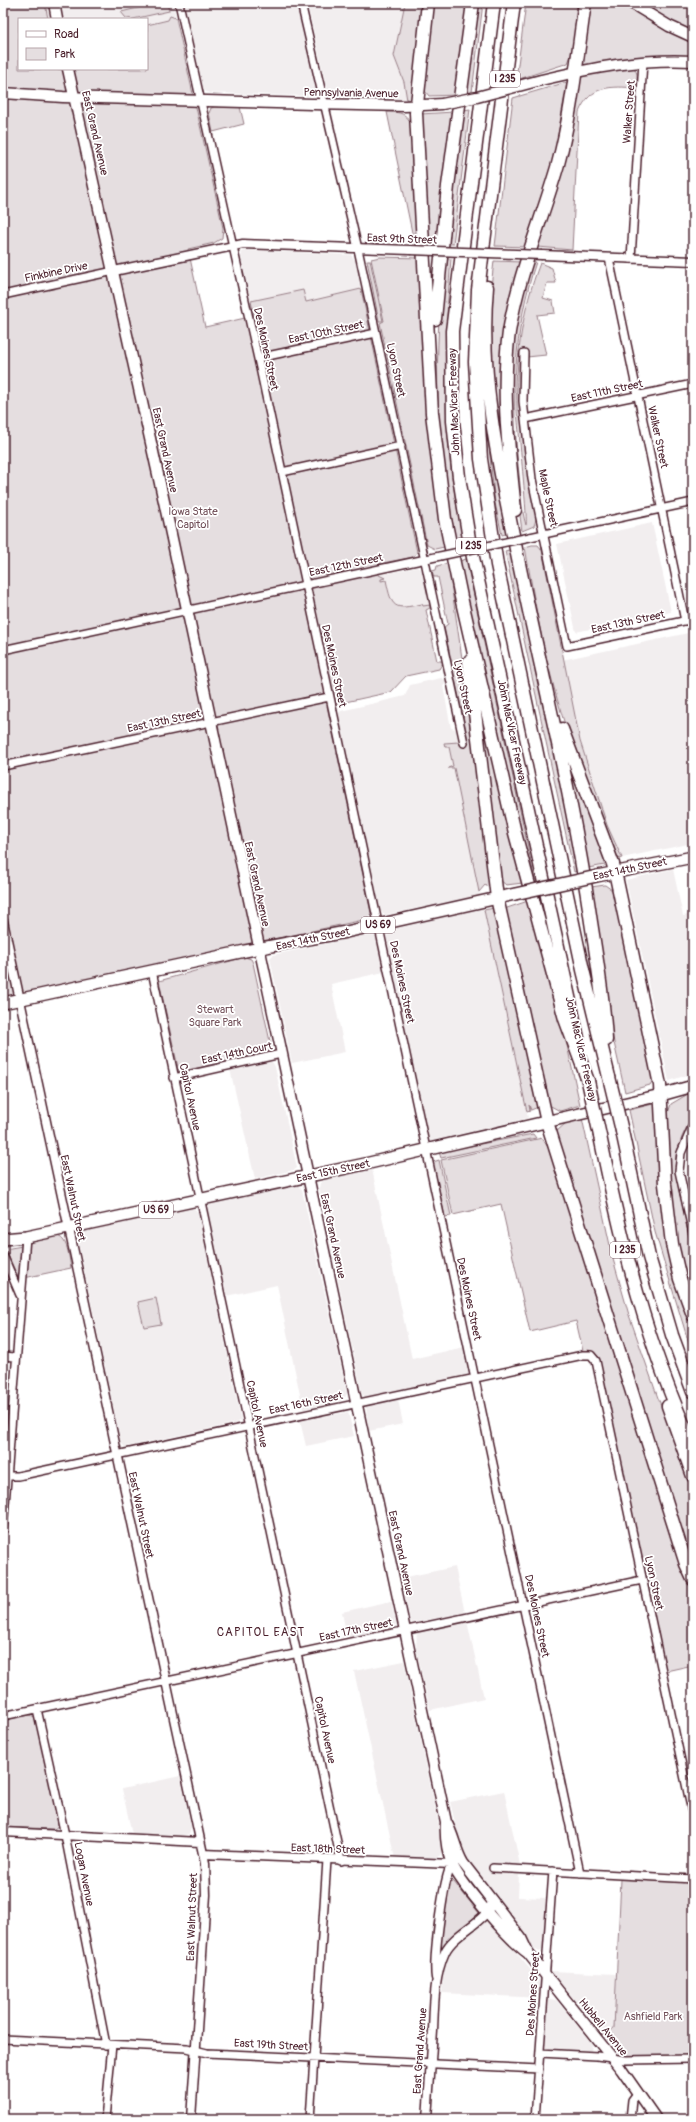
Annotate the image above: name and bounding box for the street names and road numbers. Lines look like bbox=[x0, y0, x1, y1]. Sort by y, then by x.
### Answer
road number: I 235 bbox=[490, 71, 520, 87]
street label: Walker Street bbox=[620, 79, 638, 144]
street label: Pennsylvania Avenue bbox=[303, 86, 399, 100]
street label: East Grand Avenue bbox=[79, 89, 111, 177]
street label: East 9th Street bbox=[367, 231, 438, 247]
street label: Finkbine Drive bbox=[23, 259, 89, 285]
street label: Des Moines Street bbox=[251, 307, 281, 392]
street label: East 10th Street bbox=[287, 318, 365, 346]
street label: Lyon Street bbox=[384, 342, 408, 399]
street label: John MacVicar Freeway bbox=[446, 348, 462, 456]
street label: East 11th Street bbox=[570, 377, 645, 405]
street label: Walker Street bbox=[645, 405, 671, 470]
street label: East Grand Avenue bbox=[150, 406, 180, 494]
street label: Maple Street bbox=[536, 468, 561, 529]
road number: I 235 bbox=[456, 538, 486, 554]
street label: East 12th Street bbox=[308, 551, 384, 579]
street label: East 13th Street bbox=[590, 608, 666, 636]
street label: Des Moines Street bbox=[319, 624, 349, 709]
street label: Lyon Street bbox=[451, 659, 475, 716]
street label: John MacVicar Freeway bbox=[494, 678, 530, 786]
street label: East 13th Street bbox=[126, 707, 202, 735]
street label: East Grand Avenue bbox=[242, 840, 272, 928]
street label: East 14th Street bbox=[592, 855, 669, 883]
road number: US 69 bbox=[361, 917, 395, 933]
street label: East 14th Street bbox=[275, 925, 352, 953]
street label: Des Moines Street bbox=[387, 940, 417, 1025]
street label: John MacVicar Freeway bbox=[563, 995, 599, 1103]
street label: East 14th Court bbox=[201, 1039, 274, 1067]
street label: Capitol Avenue bbox=[177, 1062, 204, 1132]
street label: East Walnut Street bbox=[57, 1154, 89, 1243]
street label: East 15th Street bbox=[295, 1157, 371, 1185]
street label: East Grand Avenue bbox=[318, 1192, 348, 1280]
road number: US 69 bbox=[139, 1202, 173, 1218]
road number: I 235 bbox=[610, 1242, 640, 1258]
street label: Des Moines Street bbox=[454, 1257, 484, 1342]
street label: Capitol Avenue bbox=[244, 1379, 271, 1449]
street label: East 16th Street bbox=[268, 1389, 345, 1417]
street label: East Walnut Street bbox=[125, 1471, 157, 1560]
street label: East Grand Avenue bbox=[386, 1509, 416, 1597]
street label: Lyon Street bbox=[642, 1555, 666, 1612]
street label: Des Moines Street bbox=[522, 1574, 552, 1659]
street label: East 17th Street bbox=[318, 1616, 394, 1644]
street label: Capitol Avenue bbox=[312, 1695, 339, 1765]
street label: Logan Avenue bbox=[71, 1841, 97, 1908]
street label: East 18th Street bbox=[291, 1841, 366, 1857]
street label: East Walnut Street bbox=[184, 1872, 200, 1961]
street label: Des Moines Street bbox=[524, 1951, 542, 2036]
street label: Hubbell Avenue bbox=[576, 1996, 630, 2059]
street label: East Grand Avenue bbox=[411, 2007, 430, 2095]
street label: East 19th Street bbox=[234, 2037, 309, 2053]

